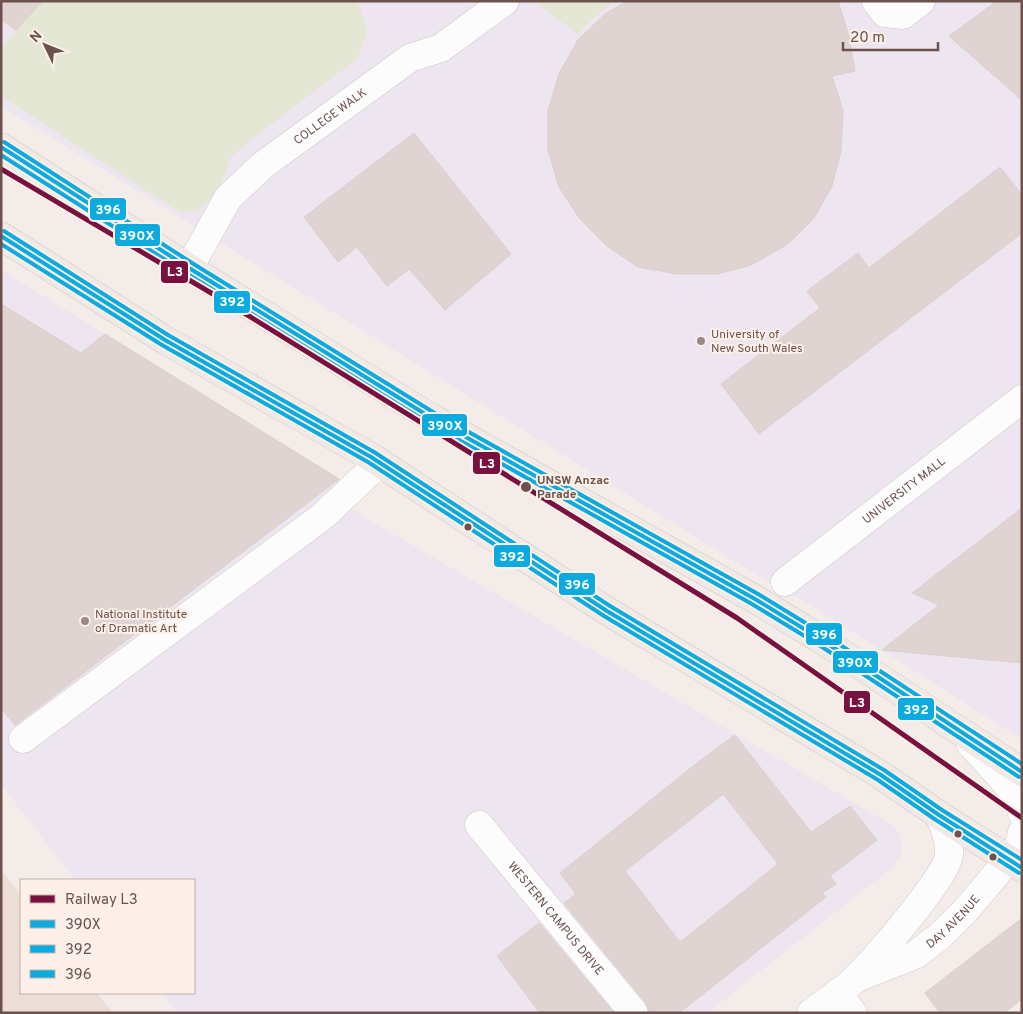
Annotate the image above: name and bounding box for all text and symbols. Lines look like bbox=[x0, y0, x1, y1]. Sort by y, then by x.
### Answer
north arrow bbox=[20, 20, 70, 70]
scale bar bbox=[843, 20, 938, 52]
text: N bbox=[27, 28, 46, 47]
text: 20 m bbox=[850, 29, 885, 48]
street label: COLLEGE WALK bbox=[291, 85, 370, 149]
line badge: 396 bbox=[89, 197, 127, 221]
text: 396 bbox=[95, 202, 121, 219]
line badge: 390X bbox=[114, 223, 161, 247]
text: 390X bbox=[119, 228, 155, 245]
line badge: L3 bbox=[160, 260, 189, 284]
text: L3 bbox=[167, 264, 183, 281]
line badge: 392 bbox=[213, 290, 251, 314]
text: 392 bbox=[219, 294, 245, 311]
place label: University of New South Wales bbox=[711, 327, 803, 357]
marker: University of New South Wales bbox=[695, 335, 707, 347]
line badge: 390X bbox=[421, 413, 468, 437]
text: 390X bbox=[427, 418, 463, 435]
line badge: L3 bbox=[472, 451, 501, 475]
street label: UNIVERSITY MALL bbox=[860, 454, 949, 528]
text: L3 bbox=[479, 456, 495, 473]
place label: UNSW Anzac Parade bbox=[537, 473, 609, 503]
marker: UNSW Anzac Parade bbox=[519, 480, 533, 494]
unlabelled marker bbox=[463, 522, 473, 532]
line badge: 392 bbox=[493, 544, 531, 568]
text: 392 bbox=[499, 549, 525, 566]
line badge: 396 bbox=[558, 572, 596, 596]
text: 396 bbox=[564, 577, 590, 594]
place label: National Institute of Dramatic Art bbox=[95, 607, 187, 637]
marker: National Institute of Dramatic Art bbox=[79, 615, 91, 627]
line badge: 396 bbox=[805, 622, 843, 646]
text: 396 bbox=[811, 627, 837, 644]
line badge: 390X bbox=[832, 650, 879, 674]
text: 390X bbox=[837, 655, 873, 672]
line badge: L3 bbox=[843, 690, 871, 714]
text: L3 bbox=[849, 695, 865, 712]
line badge: 392 bbox=[897, 697, 935, 721]
text: 392 bbox=[903, 702, 929, 719]
unlabelled marker bbox=[953, 829, 963, 839]
unlabelled marker bbox=[988, 852, 998, 862]
street label: WESTERN CAMPUS DRIVE bbox=[504, 859, 607, 979]
legend bbox=[20, 879, 195, 994]
text: Railway L3 bbox=[65, 891, 138, 910]
street label: DAY AVENUE bbox=[923, 892, 984, 953]
text: 390X bbox=[65, 916, 101, 935]
text: 392 bbox=[65, 941, 92, 960]
text: 396 bbox=[65, 966, 92, 985]

